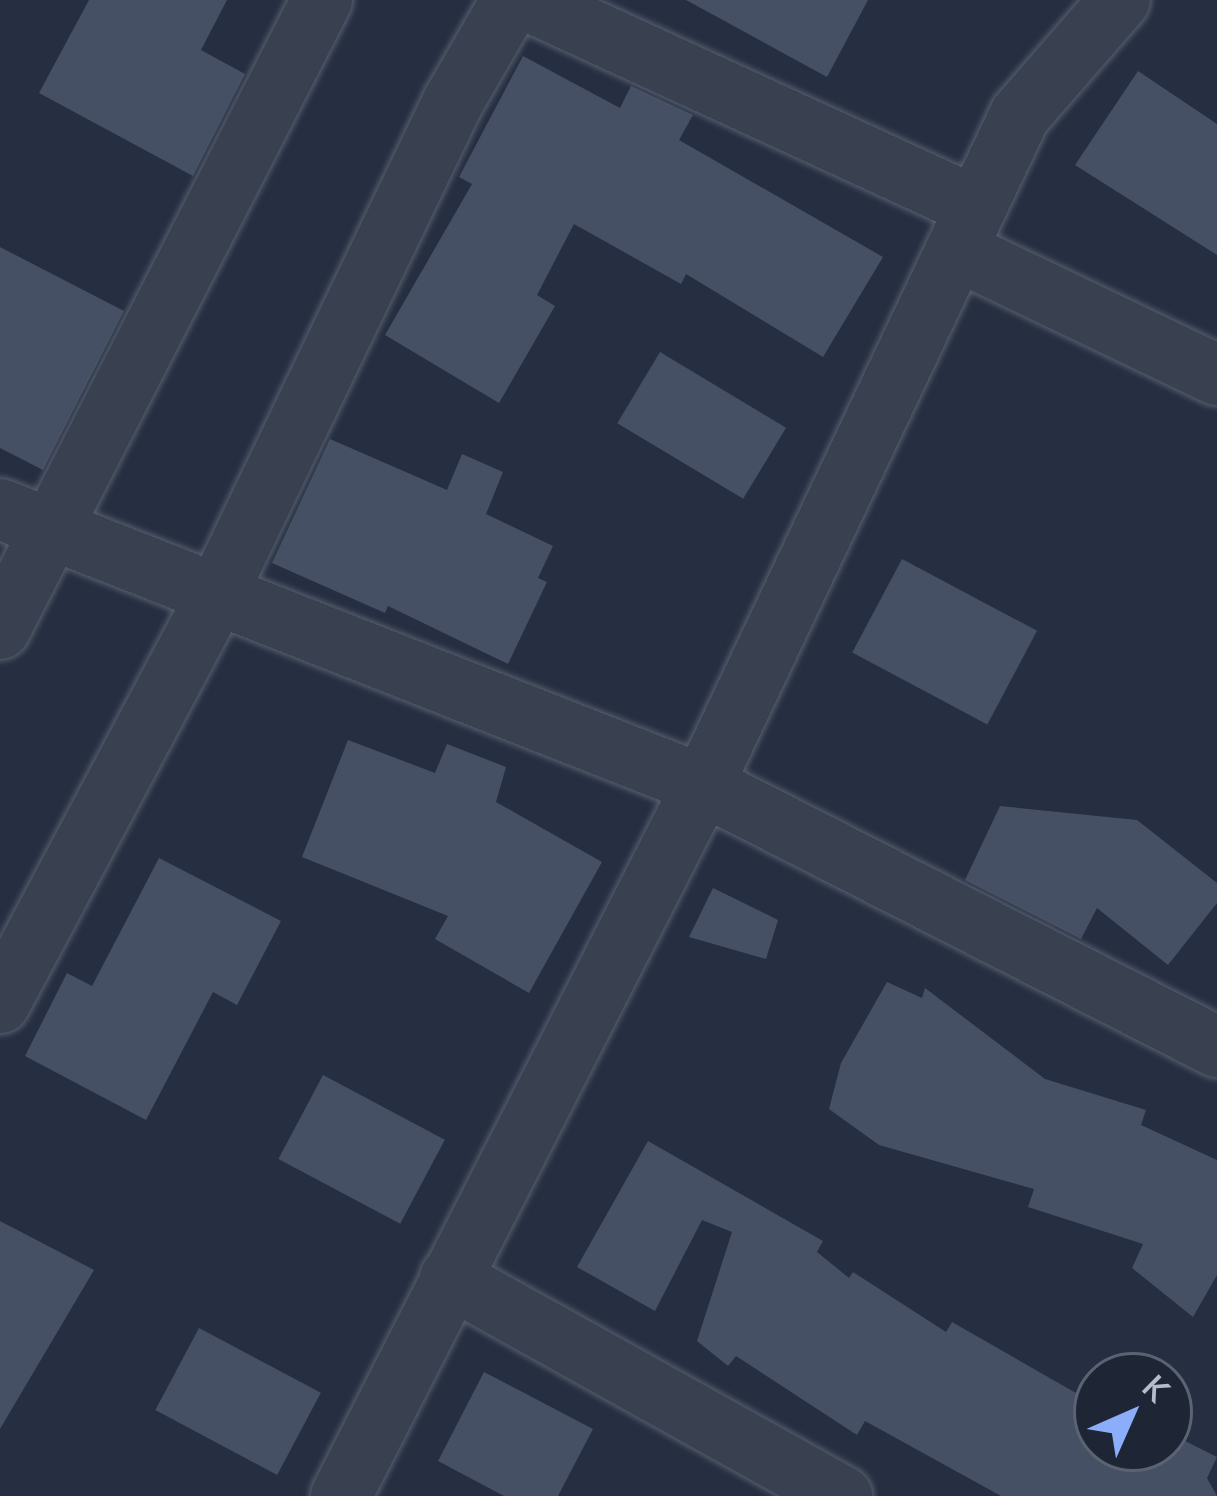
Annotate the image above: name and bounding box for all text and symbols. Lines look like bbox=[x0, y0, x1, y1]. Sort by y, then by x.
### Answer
north arrow bbox=[1073, 1352, 1193, 1472]
text: K bbox=[1133, 1365, 1180, 1412]

